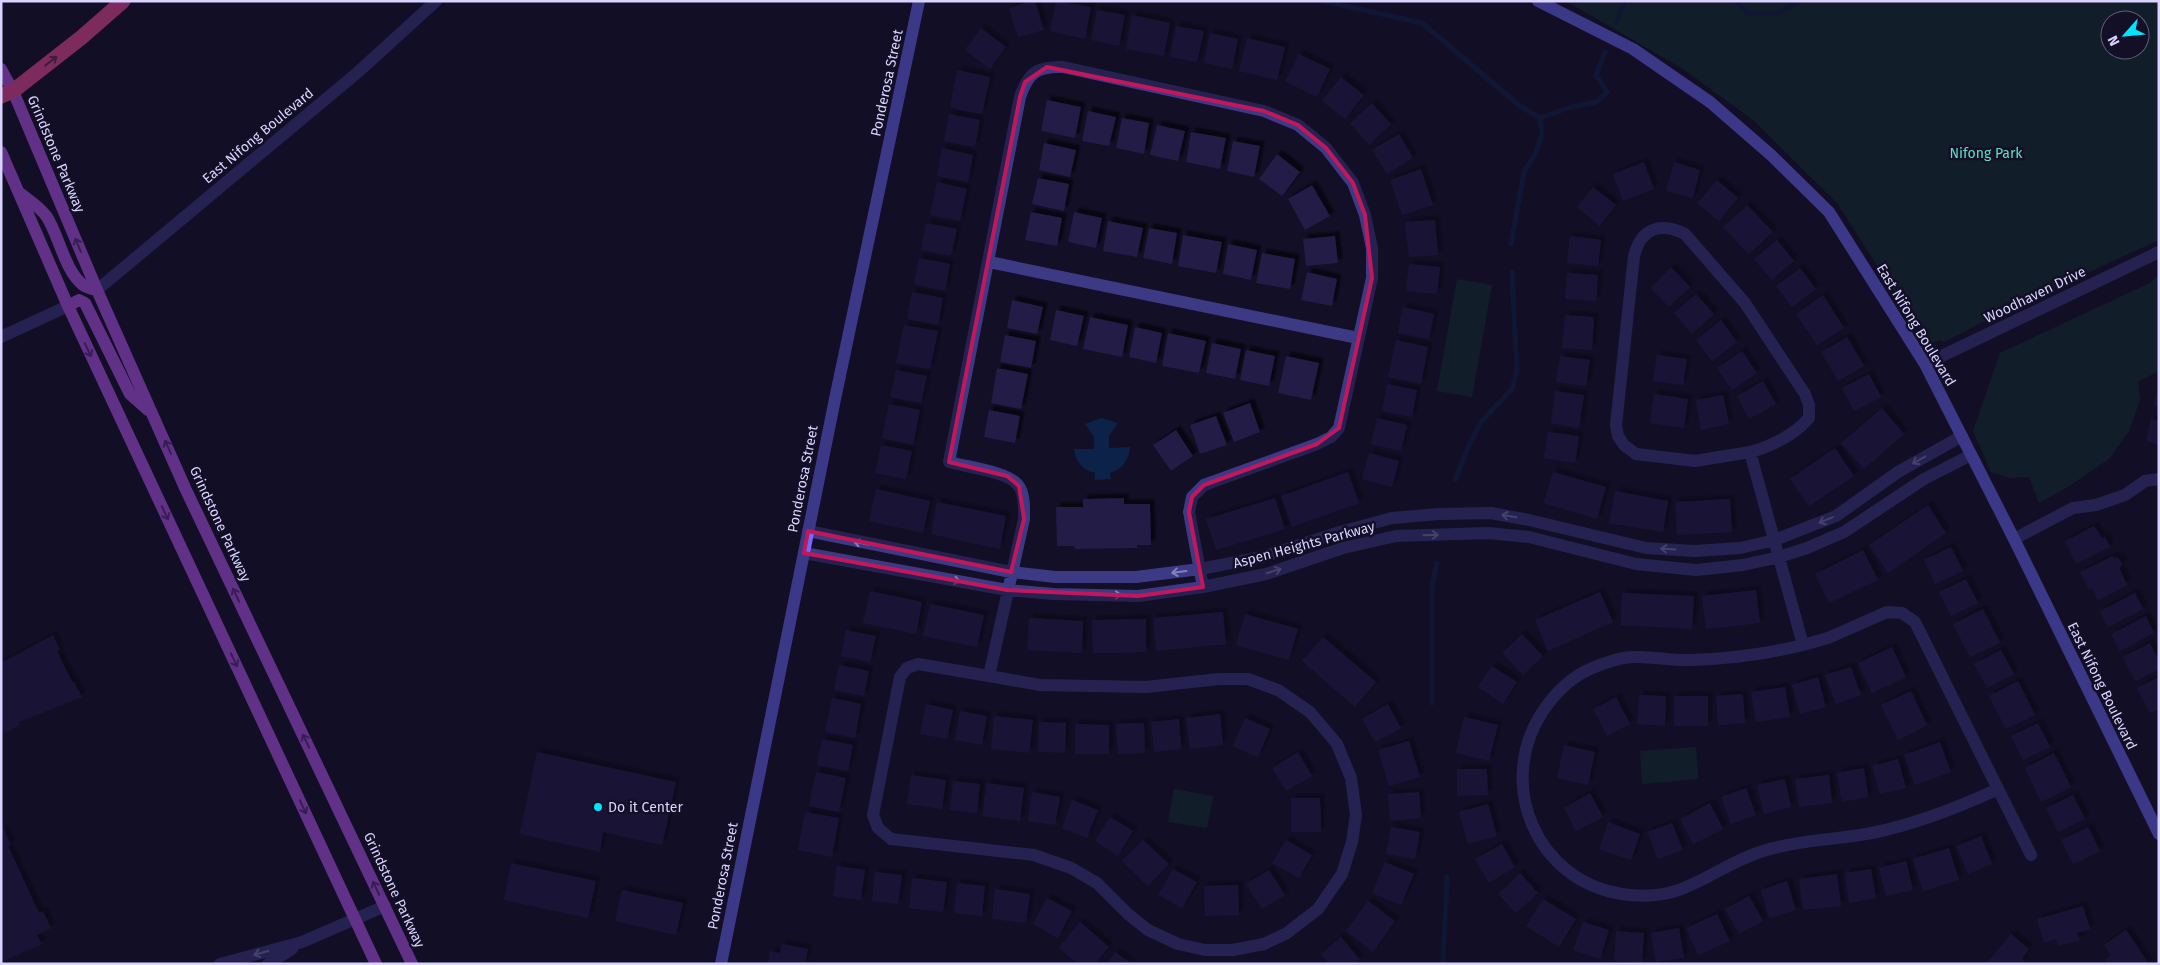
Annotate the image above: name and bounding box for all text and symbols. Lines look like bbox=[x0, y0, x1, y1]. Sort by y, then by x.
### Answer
north arrow bbox=[2100, 10, 2150, 60]
street label: Ponderosa Street bbox=[867, 27, 907, 138]
text: N bbox=[2104, 33, 2124, 49]
one-way arrow bbox=[45, 56, 58, 67]
street label: East Nifong Boulevard bbox=[199, 85, 317, 187]
street label: Grindstone Parkway bbox=[24, 93, 88, 215]
park label: Nifong Park bbox=[1950, 145, 2023, 162]
one-way arrow bbox=[73, 238, 83, 253]
street label: East Nifong Boulevard bbox=[1873, 261, 1959, 389]
street label: Woodhaven Drive bbox=[1981, 263, 2089, 327]
one-way arrow bbox=[84, 342, 94, 357]
street label: Ponderosa Street bbox=[784, 423, 822, 534]
one-way arrow bbox=[162, 440, 172, 455]
one-way arrow bbox=[1913, 456, 1927, 466]
street label: Grindstone Parkway bbox=[186, 463, 254, 585]
one-way arrow bbox=[161, 505, 170, 520]
one-way arrow bbox=[1502, 511, 1518, 521]
one-way arrow bbox=[1819, 516, 1834, 526]
street label: Aspen Heights Parkway bbox=[1231, 518, 1377, 572]
one-way arrow bbox=[1423, 530, 1439, 540]
one-way arrow bbox=[853, 537, 869, 547]
one-way arrow bbox=[1660, 545, 1676, 554]
one-way arrow bbox=[1266, 566, 1281, 575]
one-way arrow bbox=[1172, 567, 1188, 577]
one-way arrow bbox=[944, 576, 960, 585]
one-way arrow bbox=[231, 588, 241, 603]
one-way arrow bbox=[1106, 591, 1122, 600]
street label: East Nifong Boulevard bbox=[2064, 620, 2140, 752]
one-way arrow bbox=[230, 652, 239, 667]
one-way arrow bbox=[301, 734, 311, 749]
one-way arrow bbox=[299, 799, 308, 814]
place label: Do it Center bbox=[608, 799, 683, 816]
marker: Do it Center bbox=[592, 801, 604, 813]
street label: Ponderosa Street bbox=[704, 820, 742, 931]
street label: Grindstone Parkway bbox=[360, 829, 428, 951]
one-way arrow bbox=[371, 881, 381, 896]
one-way arrow bbox=[254, 949, 270, 958]

